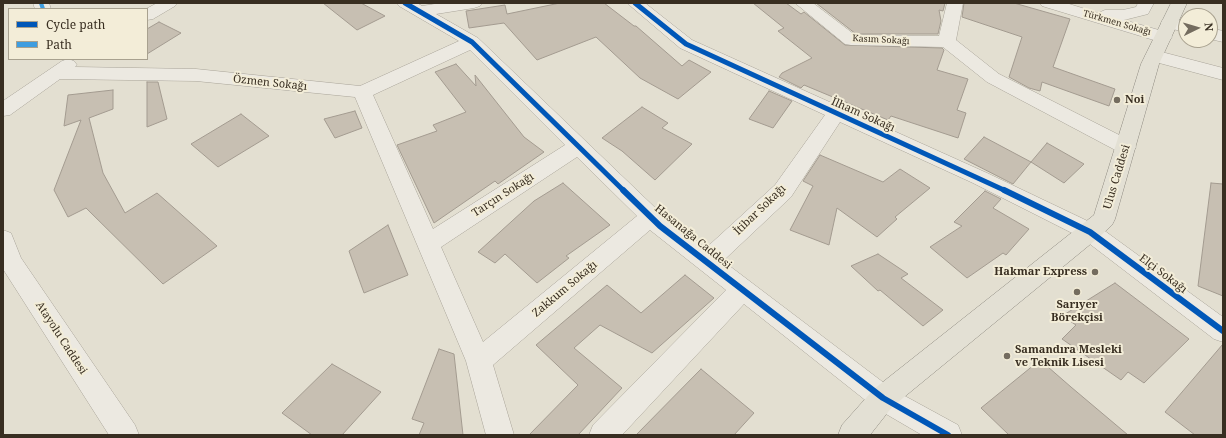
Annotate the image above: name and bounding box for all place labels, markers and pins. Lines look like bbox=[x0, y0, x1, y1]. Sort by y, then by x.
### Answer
place label: Noi bbox=[1125, 93, 1144, 107]
marker: Noi bbox=[1112, 95, 1122, 105]
place label: Hakmar Express bbox=[994, 265, 1087, 279]
marker: Hakmar Express bbox=[1090, 267, 1100, 277]
marker: Sarıyer Börekçisi bbox=[1072, 287, 1082, 297]
place label: Sarıyer Börekçisi bbox=[1051, 298, 1103, 324]
place label: Samandıra Mesleki ve Teknik Lisesi bbox=[1015, 343, 1122, 369]
marker: Samandıra Mesleki ve Teknik Lisesi bbox=[1002, 351, 1012, 361]

